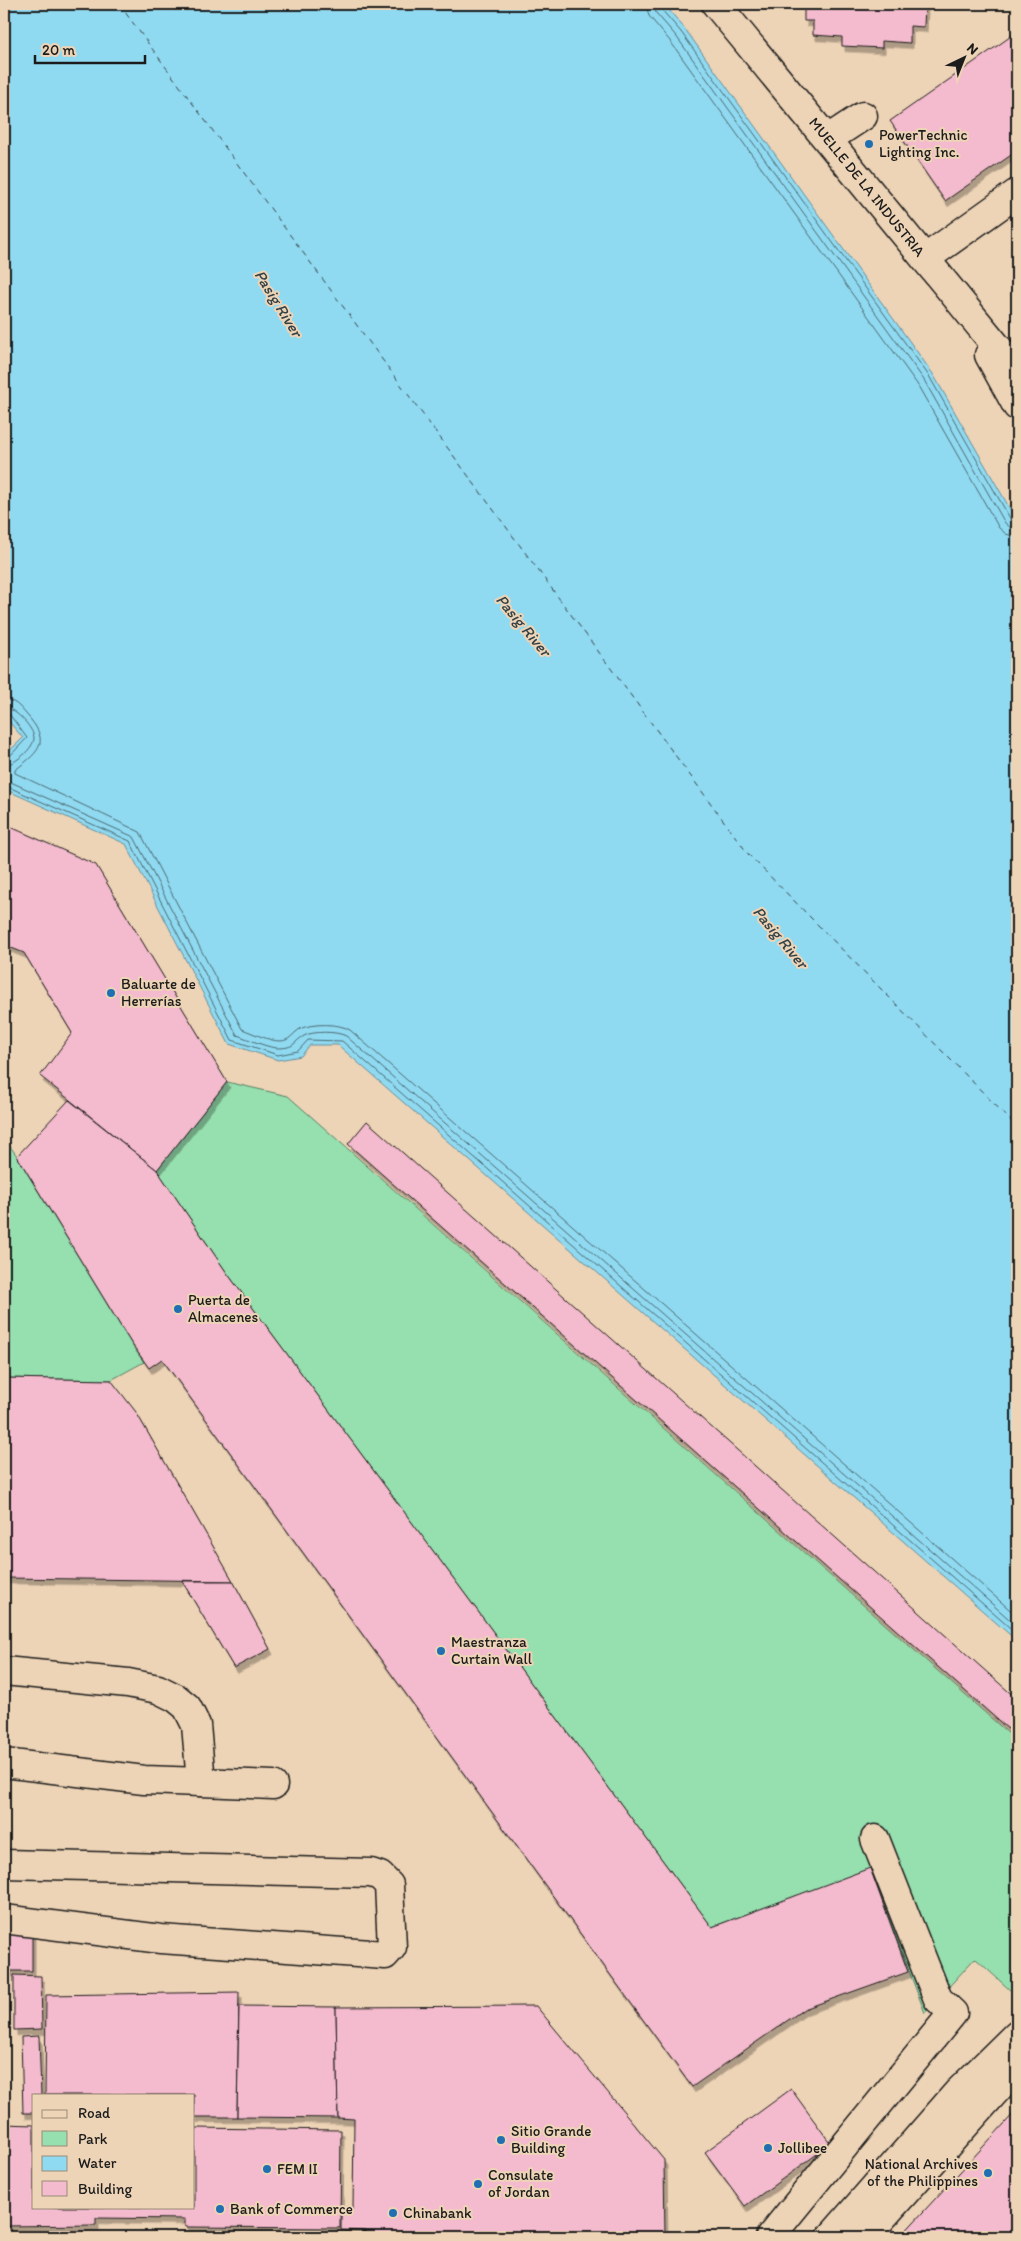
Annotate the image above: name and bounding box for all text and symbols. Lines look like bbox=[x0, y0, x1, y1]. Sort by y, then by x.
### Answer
scale bar bbox=[35, 32, 145, 64]
north arrow bbox=[938, 32, 988, 82]
text: N bbox=[963, 39, 982, 58]
text: 20 m bbox=[42, 41, 76, 59]
street label: MUELLE DE LA INDUSTRIA bbox=[805, 114, 929, 261]
place label: PowerTechnic Lighting Inc. bbox=[879, 126, 967, 161]
marker: PowerTechnic Lighting Inc. bbox=[863, 138, 875, 150]
water label: Pasig River bbox=[251, 266, 307, 342]
water label: Pasig River bbox=[492, 590, 556, 662]
water label: Pasig River bbox=[749, 902, 813, 974]
place label: Baluarte de Herrerías bbox=[121, 975, 196, 1010]
marker: Baluarte de Herrerías bbox=[105, 987, 117, 999]
place label: Puerta de Almacenes bbox=[188, 1291, 259, 1326]
marker: Puerta de Almacenes bbox=[172, 1303, 184, 1315]
place label: Maestranza Curtain Wall bbox=[451, 1633, 533, 1668]
marker: Maestranza Curtain Wall bbox=[435, 1645, 447, 1657]
legend bbox=[32, 2094, 195, 2208]
text: Road bbox=[78, 2104, 111, 2122]
place label: Sitio Grande Building bbox=[511, 2122, 591, 2157]
text: Park bbox=[78, 2130, 108, 2148]
marker: Sitio Grande Building bbox=[495, 2134, 507, 2146]
place label: Jollibee bbox=[778, 2139, 827, 2157]
marker: Jollibee bbox=[762, 2142, 774, 2154]
text: Water bbox=[78, 2154, 117, 2172]
place label: National Archives of the Philippines bbox=[865, 2155, 978, 2190]
place label: FEM II bbox=[277, 2160, 318, 2178]
marker: FEM II bbox=[261, 2163, 273, 2175]
place label: Consulate of Jordan bbox=[488, 2166, 554, 2201]
marker: National Archives of the Philippines bbox=[982, 2167, 994, 2179]
marker: Consulate of Jordan bbox=[472, 2178, 484, 2190]
text: Building bbox=[78, 2180, 132, 2198]
place label: Bank of Commerce bbox=[230, 2200, 353, 2218]
marker: Bank of Commerce bbox=[214, 2203, 226, 2215]
place label: Chinabank bbox=[403, 2204, 472, 2222]
marker: Chinabank bbox=[387, 2207, 399, 2219]

